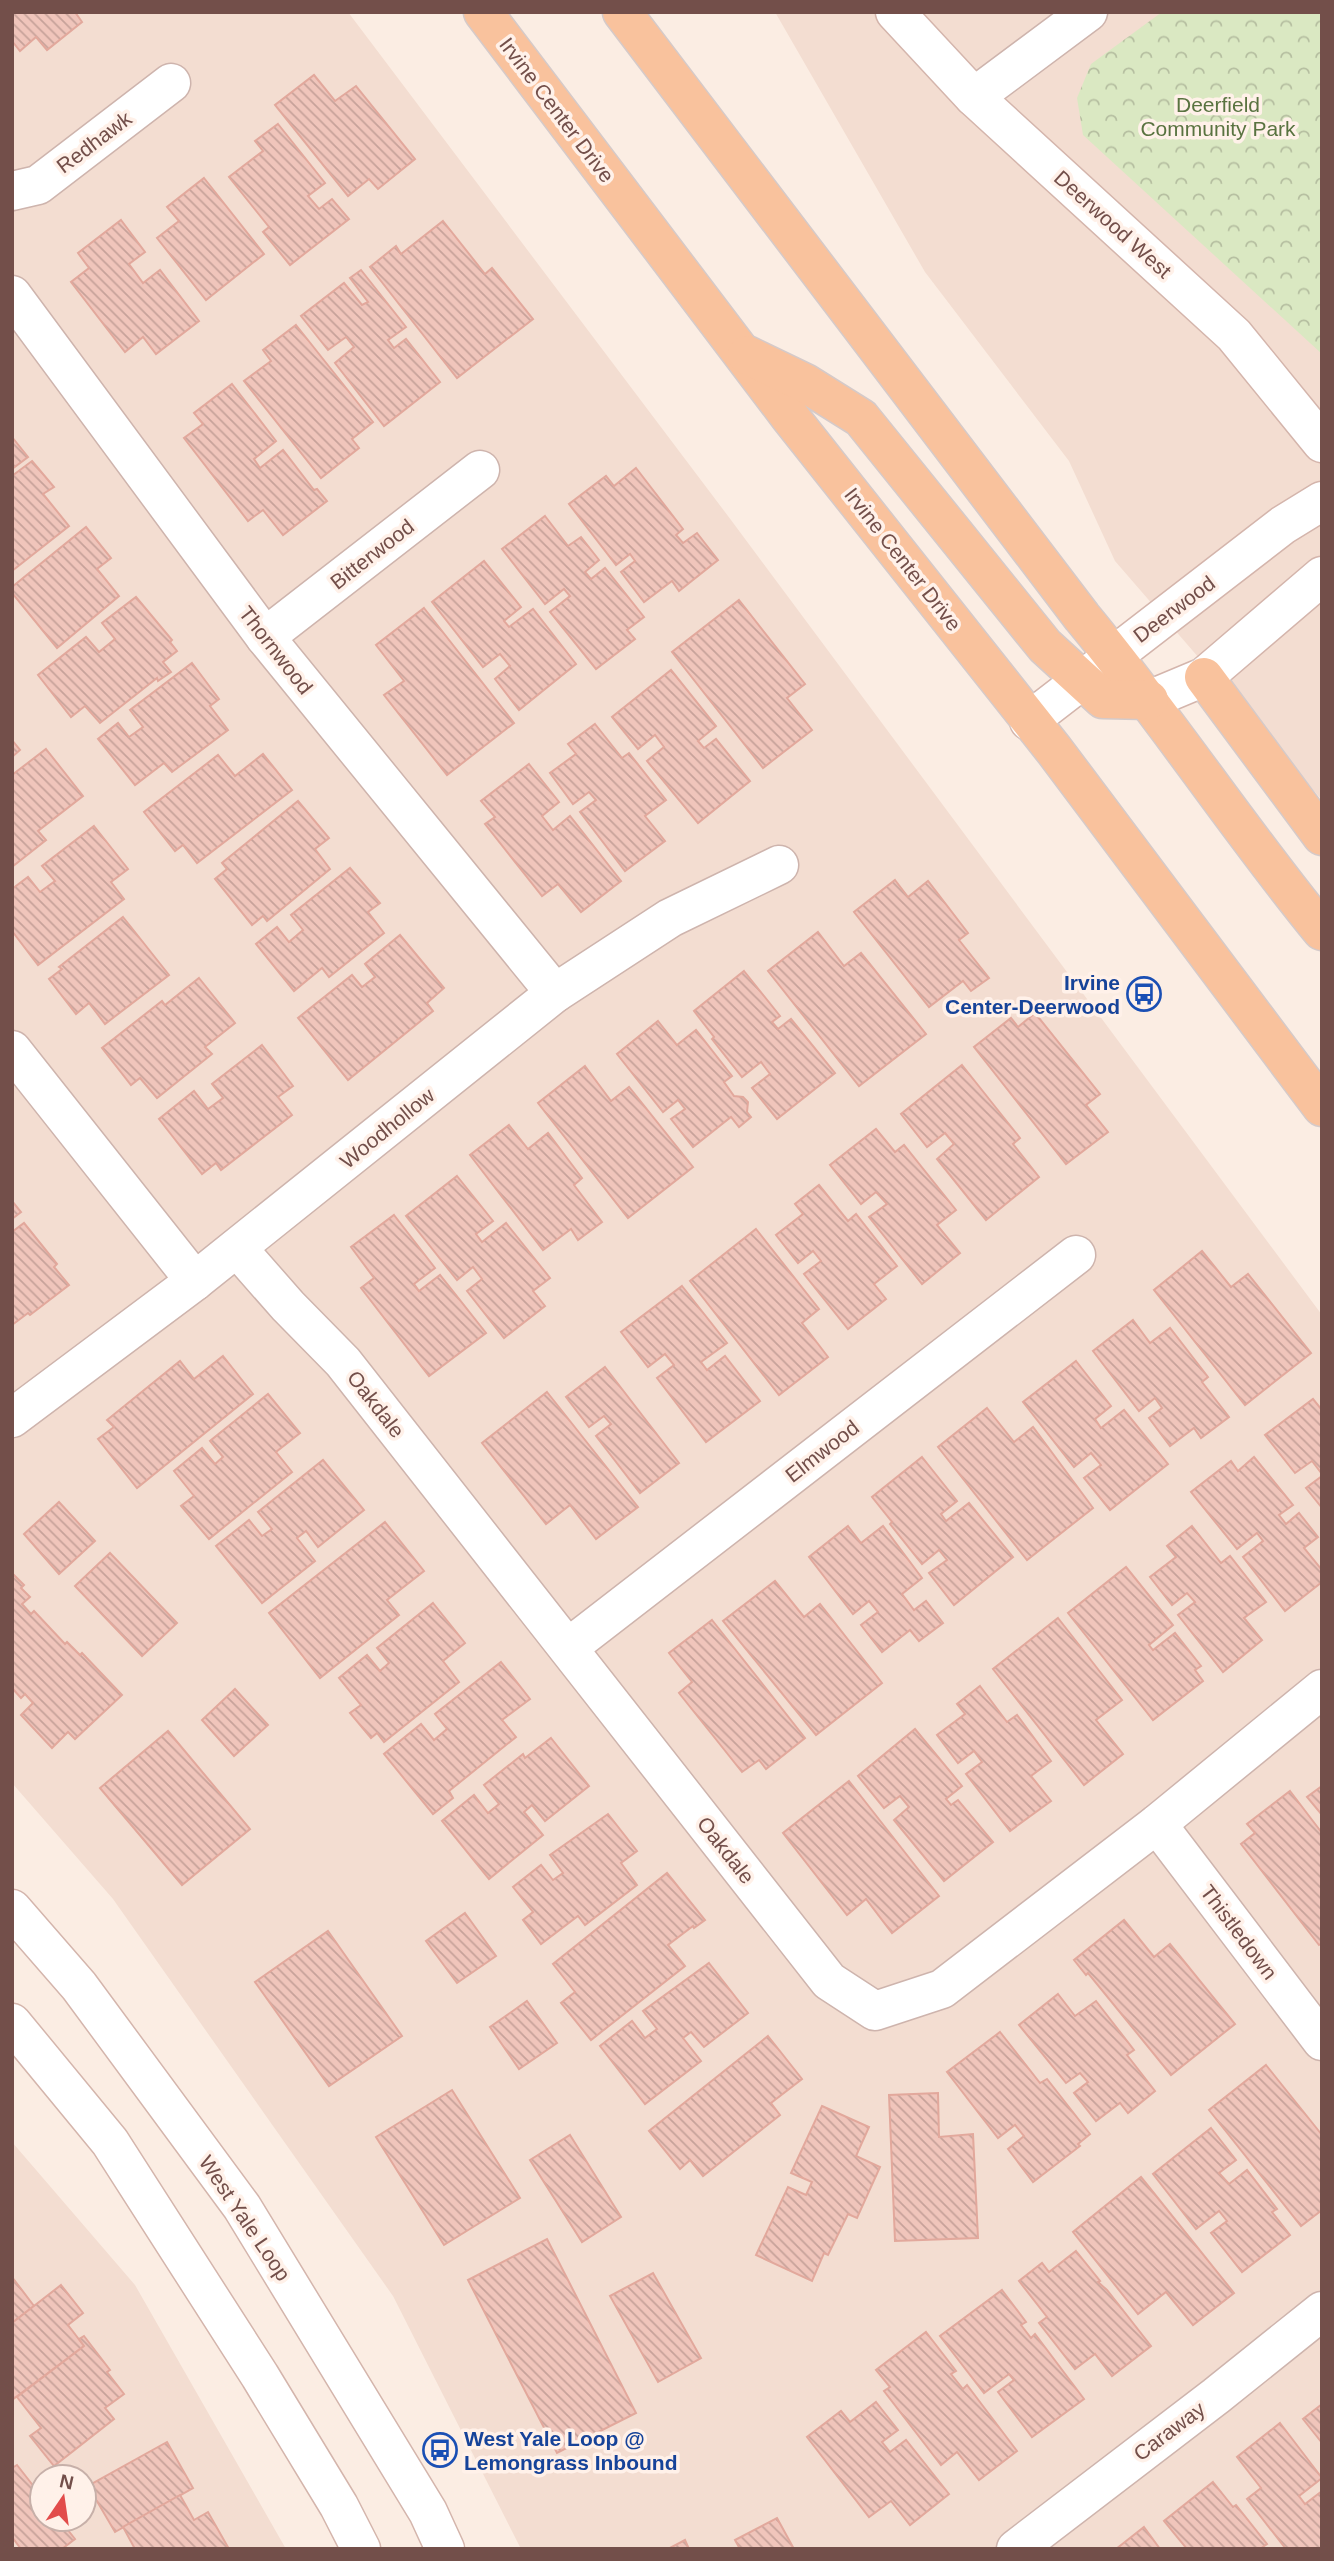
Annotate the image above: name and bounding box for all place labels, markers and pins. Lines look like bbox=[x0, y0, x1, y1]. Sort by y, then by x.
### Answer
place label: Irvine Center-Deerwood bbox=[945, 971, 1120, 1018]
bus stop icon: Irvine Center-Deerwood bbox=[1125, 975, 1163, 1013]
place label: West Yale Loop @ Lemongrass Inbound bbox=[464, 2427, 678, 2474]
bus stop icon: West Yale Loop @ Lemongrass Inbound bbox=[421, 2431, 459, 2469]

